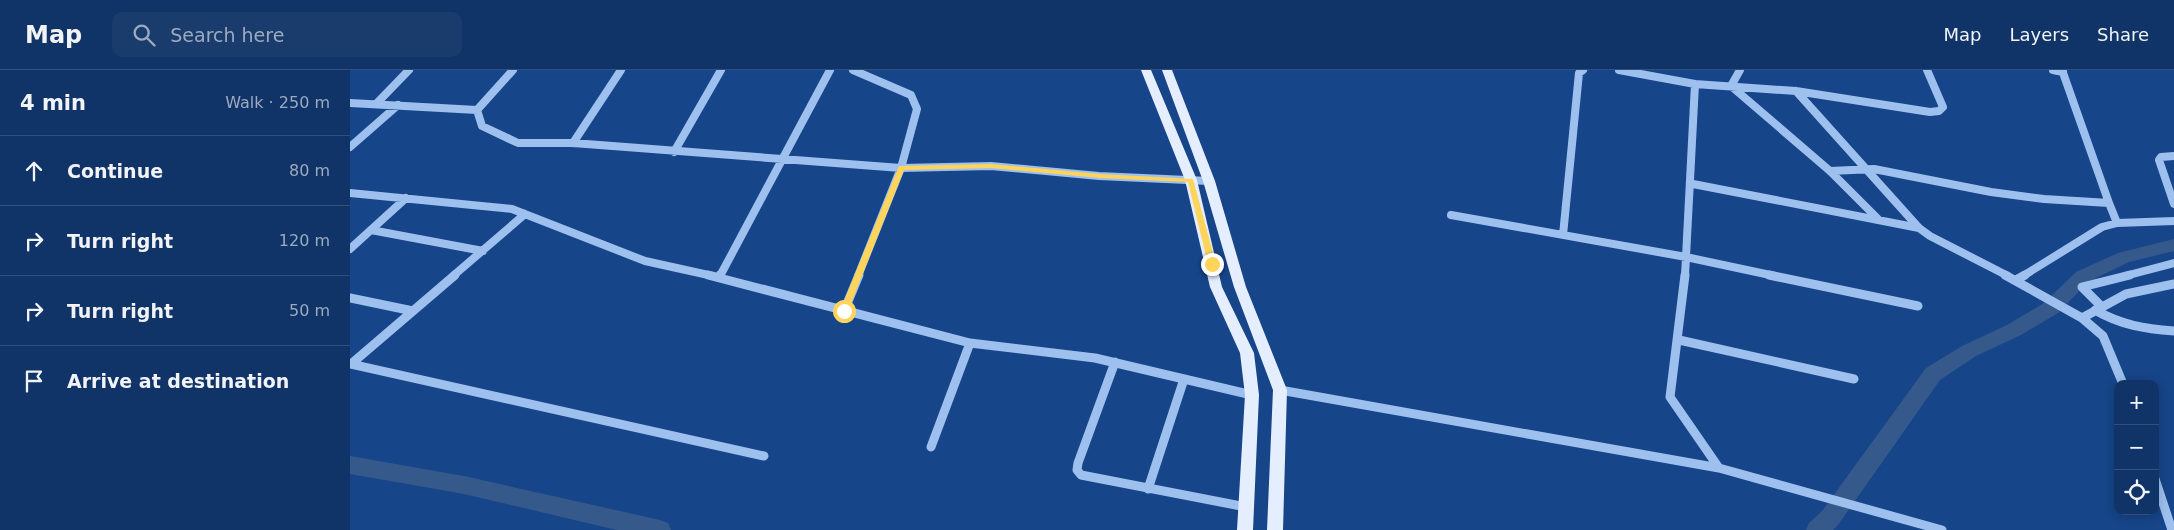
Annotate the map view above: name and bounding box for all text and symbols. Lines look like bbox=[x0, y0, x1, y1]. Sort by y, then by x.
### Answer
search box bbox=[112, 12, 462, 57]
text: Map bbox=[25, 21, 82, 49]
icon: search bbox=[130, 21, 158, 49]
text: Search here bbox=[170, 24, 284, 46]
text: Map bbox=[1943, 24, 1981, 45]
text: Layers bbox=[2009, 24, 2069, 45]
text: Share bbox=[2097, 24, 2149, 45]
text: 4 min bbox=[20, 91, 86, 115]
text: Walk · 250 m bbox=[225, 93, 330, 112]
icon: ahead bbox=[20, 157, 48, 185]
text: Continue bbox=[67, 160, 163, 182]
text: 80 m bbox=[289, 161, 330, 180]
icon: right bbox=[20, 227, 48, 255]
text: Turn right bbox=[67, 230, 173, 252]
text: 120 m bbox=[279, 231, 330, 250]
route end bbox=[1201, 253, 1224, 276]
icon: right bbox=[20, 297, 48, 325]
text: Turn right bbox=[67, 300, 173, 322]
route start bbox=[833, 300, 856, 323]
text: 50 m bbox=[289, 301, 330, 320]
icon: arrive bbox=[20, 367, 48, 395]
text: Arrive at destination bbox=[67, 370, 289, 392]
map controls bbox=[2114, 380, 2159, 515]
button: + bbox=[2114, 380, 2159, 425]
button: − bbox=[2114, 425, 2159, 470]
button: locate bbox=[2114, 470, 2159, 515]

